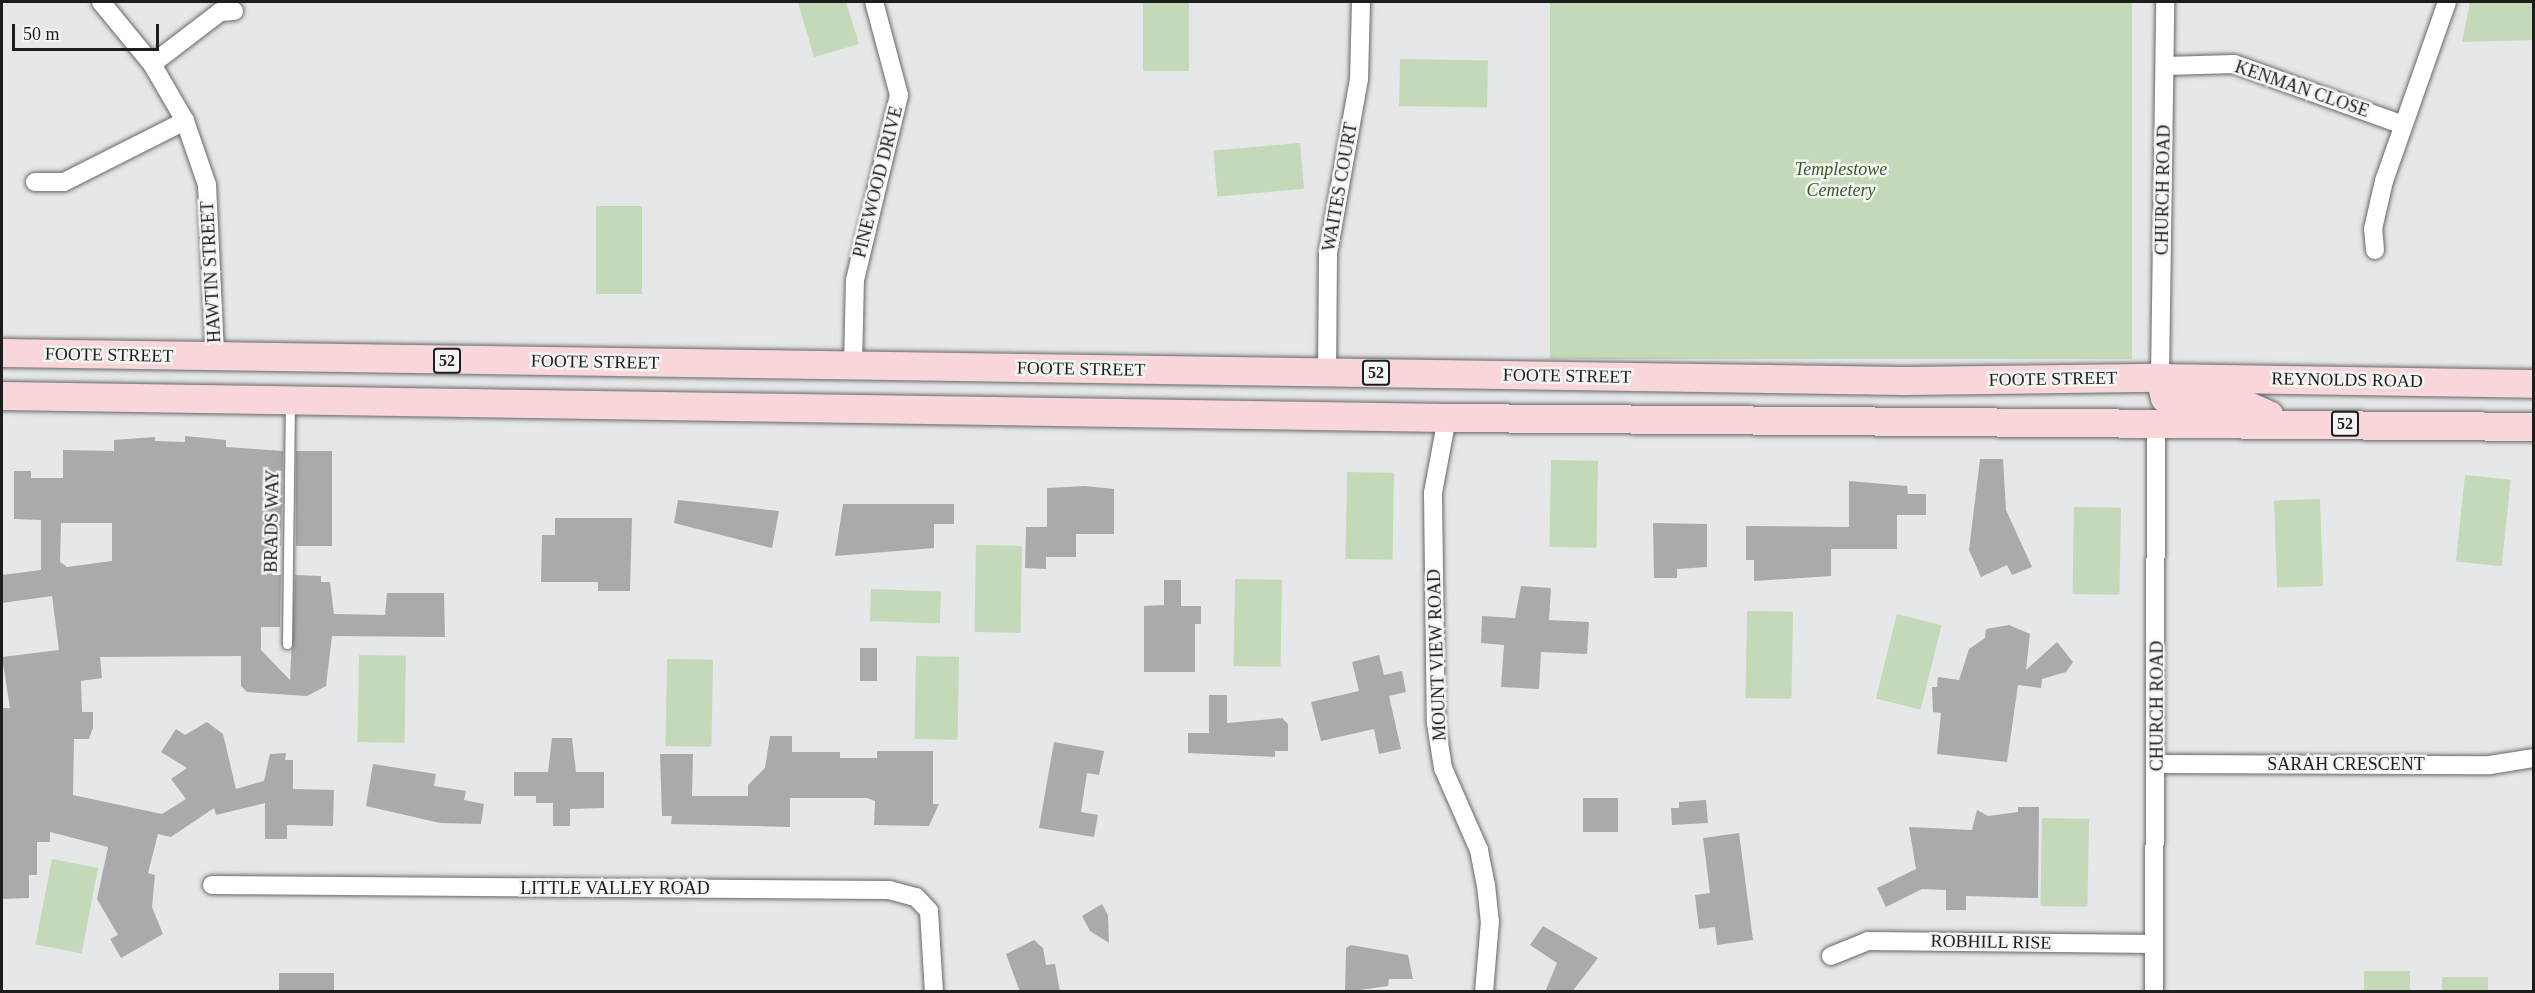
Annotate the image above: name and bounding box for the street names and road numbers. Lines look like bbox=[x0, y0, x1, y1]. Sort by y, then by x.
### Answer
street label: KENMAN CLOSE bbox=[2232, 56, 2372, 122]
street label: PINEWOOD DRIVE bbox=[849, 104, 907, 260]
street label: WAITES COURT bbox=[1318, 121, 1362, 253]
street label: CHURCH ROAD bbox=[2151, 125, 2175, 255]
street label: HAWTIN STREET bbox=[196, 201, 226, 343]
street label: FOOTE STREET bbox=[45, 343, 173, 367]
road number: 52 bbox=[432, 348, 462, 374]
street label: FOOTE STREET bbox=[531, 350, 659, 374]
street label: FOOTE STREET bbox=[1017, 357, 1145, 381]
road number: 52 bbox=[1361, 360, 1391, 386]
street label: FOOTE STREET bbox=[1503, 364, 1631, 388]
street label: FOOTE STREET bbox=[1989, 367, 2117, 391]
street label: REYNOLDS ROAD bbox=[2271, 368, 2423, 392]
road number: 52 bbox=[2330, 411, 2360, 437]
street label: BRADS WAY bbox=[260, 469, 284, 573]
street label: MOUNT VIEW ROAD bbox=[1423, 568, 1451, 742]
street label: CHURCH ROAD bbox=[2146, 641, 2168, 771]
street label: SARAH CRESCENT bbox=[2267, 753, 2425, 775]
street label: LITTLE VALLEY ROAD bbox=[520, 877, 710, 899]
street label: ROBHILL RISE bbox=[1930, 930, 2052, 954]

